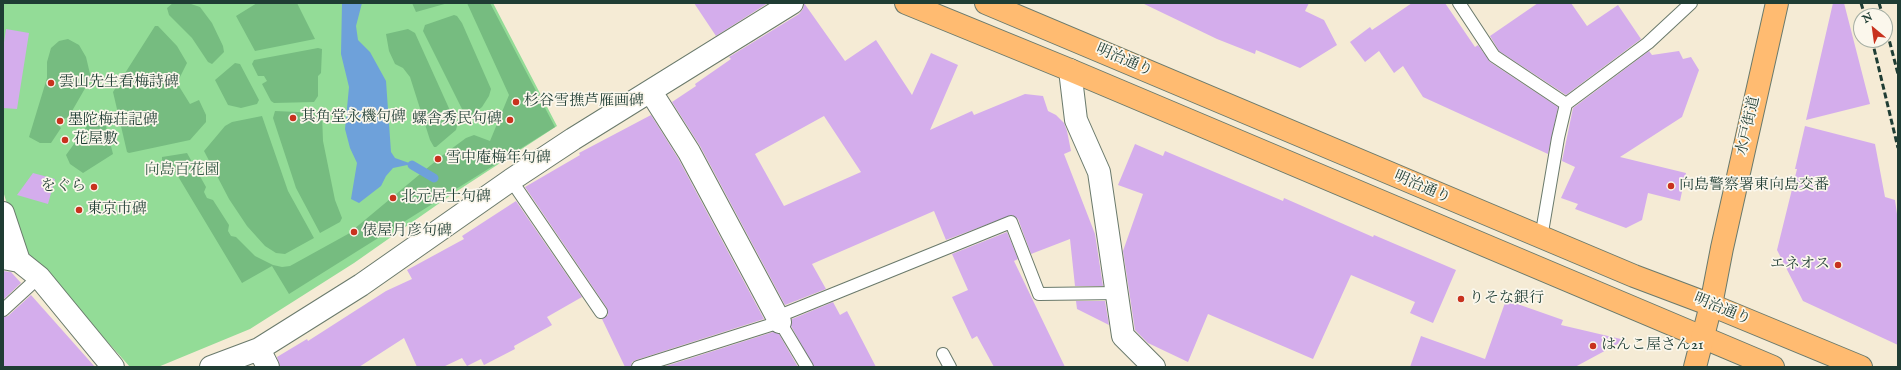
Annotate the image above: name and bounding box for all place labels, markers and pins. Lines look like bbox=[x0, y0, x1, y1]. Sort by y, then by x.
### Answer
place label: 雲山先生看梅詩碑 bbox=[59, 74, 179, 92]
marker: 雲山先生看梅詩碑 bbox=[46, 78, 56, 88]
place label: 杉谷雪撨芦雁画碑 bbox=[524, 93, 644, 111]
marker: 杉谷雪撨芦雁画碑 bbox=[511, 97, 521, 107]
place label: 其角堂永機句碑 bbox=[301, 109, 406, 127]
place label: 螺舎秀民句碑 bbox=[412, 111, 502, 129]
place label: 墨陀梅荘記碑 bbox=[68, 112, 158, 130]
marker: 其角堂永機句碑 bbox=[288, 113, 298, 123]
marker: 螺舎秀民句碑 bbox=[505, 115, 515, 125]
marker: 墨陀梅荘記碑 bbox=[55, 116, 65, 126]
place label: 花屋敷 bbox=[73, 131, 118, 149]
marker: 花屋敷 bbox=[60, 135, 70, 145]
place label: 雪中庵梅年句碑 bbox=[446, 150, 551, 168]
marker: 雪中庵梅年句碑 bbox=[433, 154, 443, 164]
place label: 向島警察署東向島交番 bbox=[1679, 177, 1829, 195]
place label: をぐら bbox=[41, 178, 86, 196]
marker: 向島警察署東向島交番 bbox=[1666, 181, 1676, 191]
marker: をぐら bbox=[89, 182, 99, 192]
place label: 北元居士句碑 bbox=[401, 189, 491, 207]
marker: 北元居士句碑 bbox=[388, 193, 398, 203]
place label: 東京市碑 bbox=[87, 201, 147, 219]
marker: 東京市碑 bbox=[74, 205, 84, 215]
place label: 俵屋月彦句碑 bbox=[362, 223, 452, 241]
marker: 俵屋月彦句碑 bbox=[349, 227, 359, 237]
place label: エネオス bbox=[1770, 256, 1830, 274]
marker: エネオス bbox=[1833, 260, 1843, 270]
place label: りそな銀行 bbox=[1469, 290, 1544, 308]
marker: りそな銀行 bbox=[1456, 294, 1466, 304]
place label: はんこ屋さん21 bbox=[1601, 337, 1704, 355]
marker: はんこ屋さん21 bbox=[1588, 341, 1598, 351]

